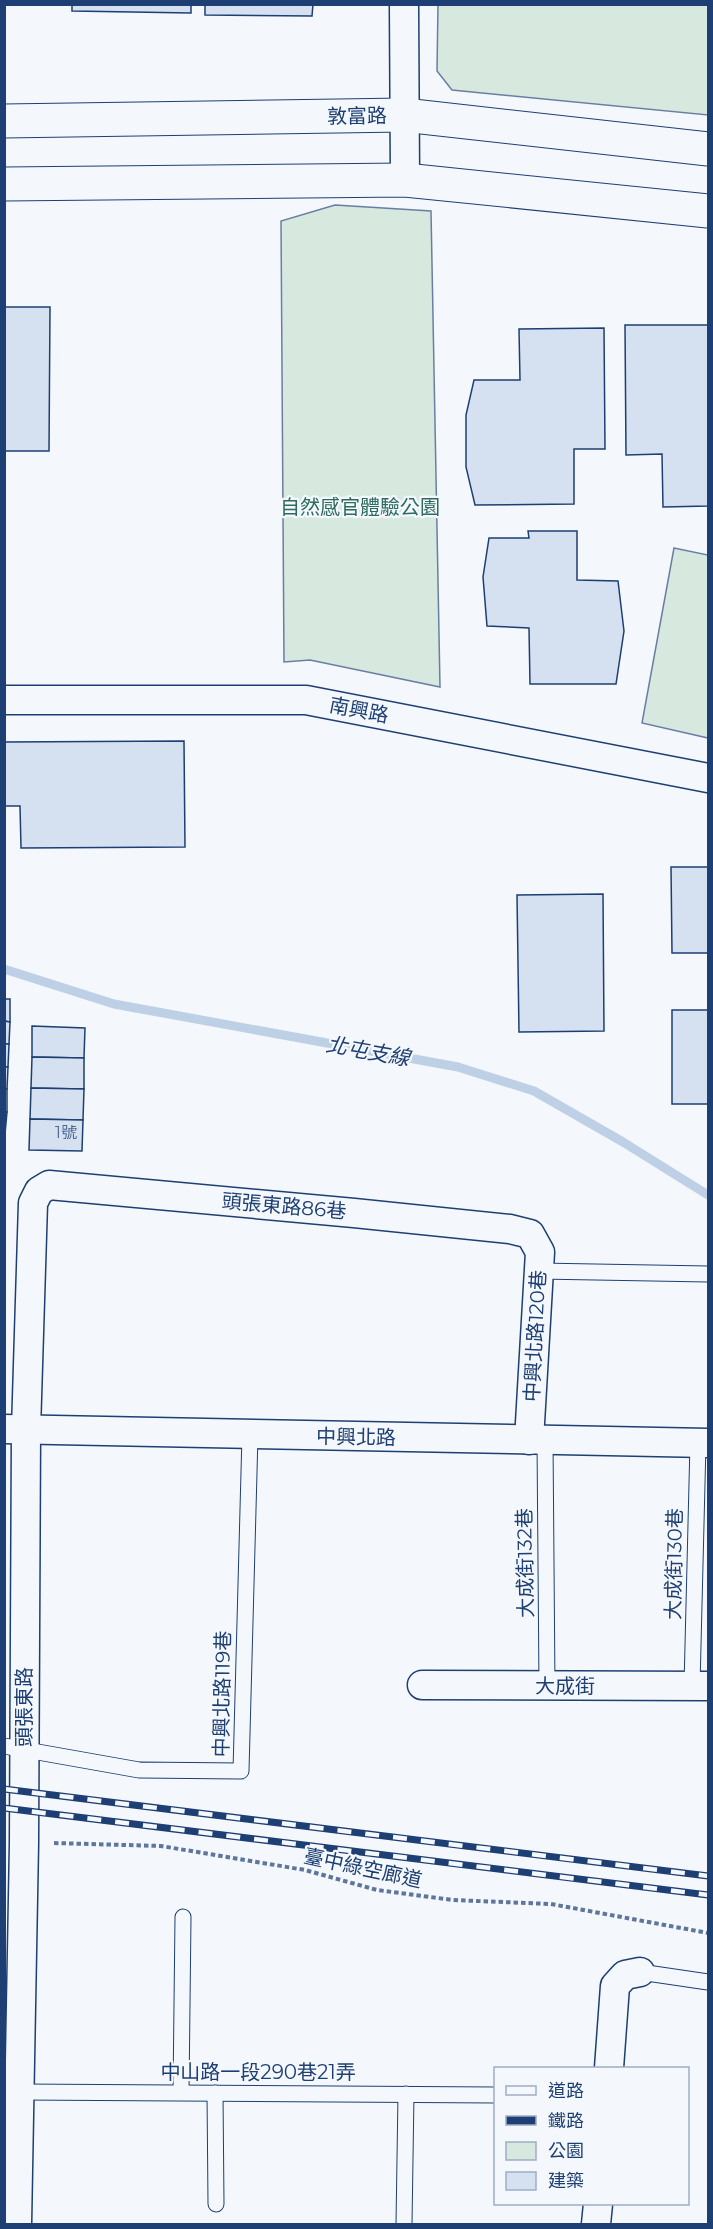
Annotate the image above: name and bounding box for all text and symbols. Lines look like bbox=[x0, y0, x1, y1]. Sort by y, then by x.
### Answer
street label: 敦富路 bbox=[327, 103, 387, 129]
park label: 自然感官體驗公園 bbox=[280, 495, 440, 519]
street label: 南興路 bbox=[327, 692, 391, 728]
water label: 北屯支線 bbox=[324, 1031, 414, 1071]
house number: 1號 bbox=[55, 1123, 77, 1142]
street label: 頭張東路86巷 bbox=[221, 1189, 347, 1223]
street label: 中興北路120巷 bbox=[520, 1270, 550, 1402]
street label: 中興北路 bbox=[316, 1424, 396, 1450]
street label: 大成街132巷 bbox=[512, 1508, 538, 1618]
street label: 大成街130巷 bbox=[661, 1508, 687, 1620]
street label: 中興北路119巷 bbox=[209, 1630, 235, 1758]
street label: 頭張東路 bbox=[12, 1667, 36, 1747]
street label: 大成街 bbox=[535, 1674, 595, 1698]
street label: 臺中綠空廊道 bbox=[302, 1844, 424, 1892]
street label: 中山路一段290巷21弄 bbox=[160, 2060, 356, 2084]
legend bbox=[494, 2067, 689, 2205]
text: 道路 bbox=[548, 2080, 584, 2102]
text: 鐵路 bbox=[548, 2110, 584, 2132]
text: 公園 bbox=[548, 2140, 584, 2162]
text: 建築 bbox=[548, 2170, 584, 2192]

